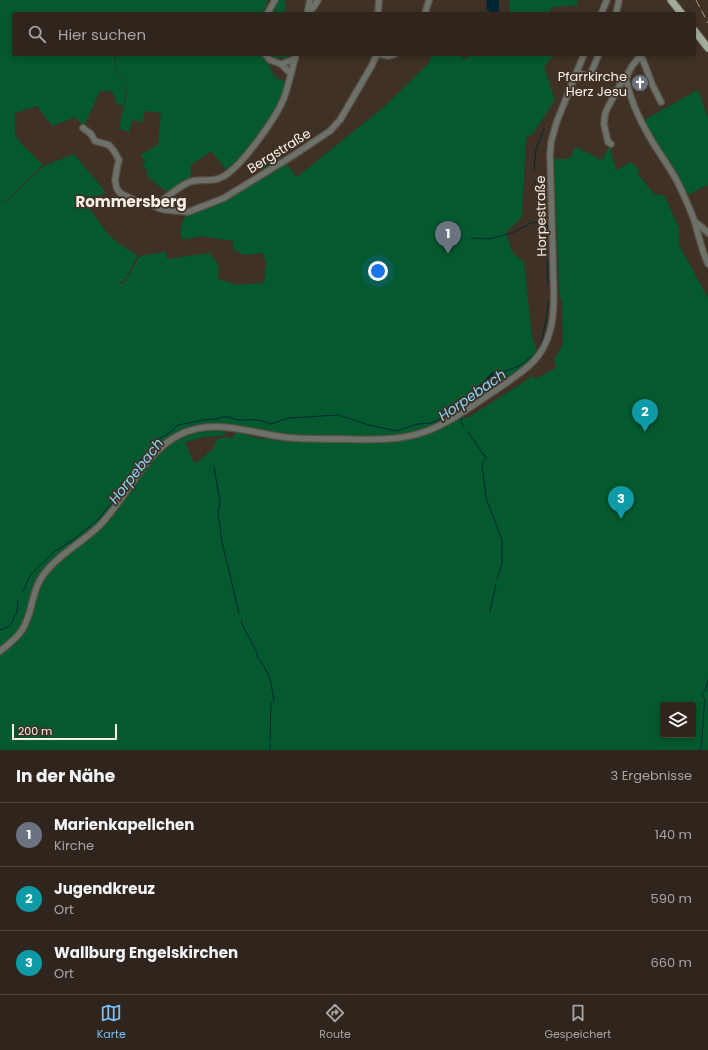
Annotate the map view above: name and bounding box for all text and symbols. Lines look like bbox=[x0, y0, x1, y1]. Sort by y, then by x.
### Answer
search box bbox=[12, 12, 696, 56]
icon: search bbox=[26, 23, 48, 45]
text: Hier suchen bbox=[58, 24, 146, 45]
place label: Pfarrkirche Herz Jesu bbox=[558, 67, 627, 101]
church icon: Pfarrkirche Herz Jesu bbox=[630, 73, 650, 93]
street label: Bergstraße bbox=[244, 124, 314, 178]
street label: Horpestraße bbox=[531, 175, 551, 257]
district label: Rommersberg bbox=[75, 191, 187, 212]
pin: 1 bbox=[435, 221, 461, 254]
your location bbox=[368, 261, 388, 281]
water label: Horpebach bbox=[434, 364, 510, 426]
pin: 2 bbox=[632, 399, 658, 432]
water label: Horpebach bbox=[104, 434, 168, 508]
pin: 3 bbox=[608, 486, 634, 519]
map controls bbox=[660, 702, 696, 738]
button: layers bbox=[660, 702, 696, 738]
scale bar bbox=[12, 722, 117, 741]
text: 200 m bbox=[18, 723, 52, 739]
text: In der Nähe bbox=[16, 764, 115, 788]
text: 3 Ergebnisse bbox=[611, 766, 692, 785]
text: Marienkapellchen bbox=[54, 814, 194, 835]
text: 1 bbox=[27, 825, 31, 844]
text: 140 m bbox=[655, 825, 692, 844]
text: Kirche bbox=[54, 836, 94, 855]
text: Jugendkreuz bbox=[54, 878, 155, 899]
text: 2 bbox=[25, 889, 33, 908]
text: 590 m bbox=[651, 889, 692, 908]
text: Ort bbox=[54, 900, 74, 919]
text: Wallburg Engelskirchen bbox=[54, 942, 238, 963]
text: 3 bbox=[25, 953, 33, 972]
text: 660 m bbox=[650, 953, 692, 972]
text: Ort bbox=[54, 964, 74, 983]
tab: Karte bbox=[97, 1002, 126, 1043]
tab: Route bbox=[319, 1002, 351, 1043]
tab: Gespeichert bbox=[544, 1002, 611, 1043]

